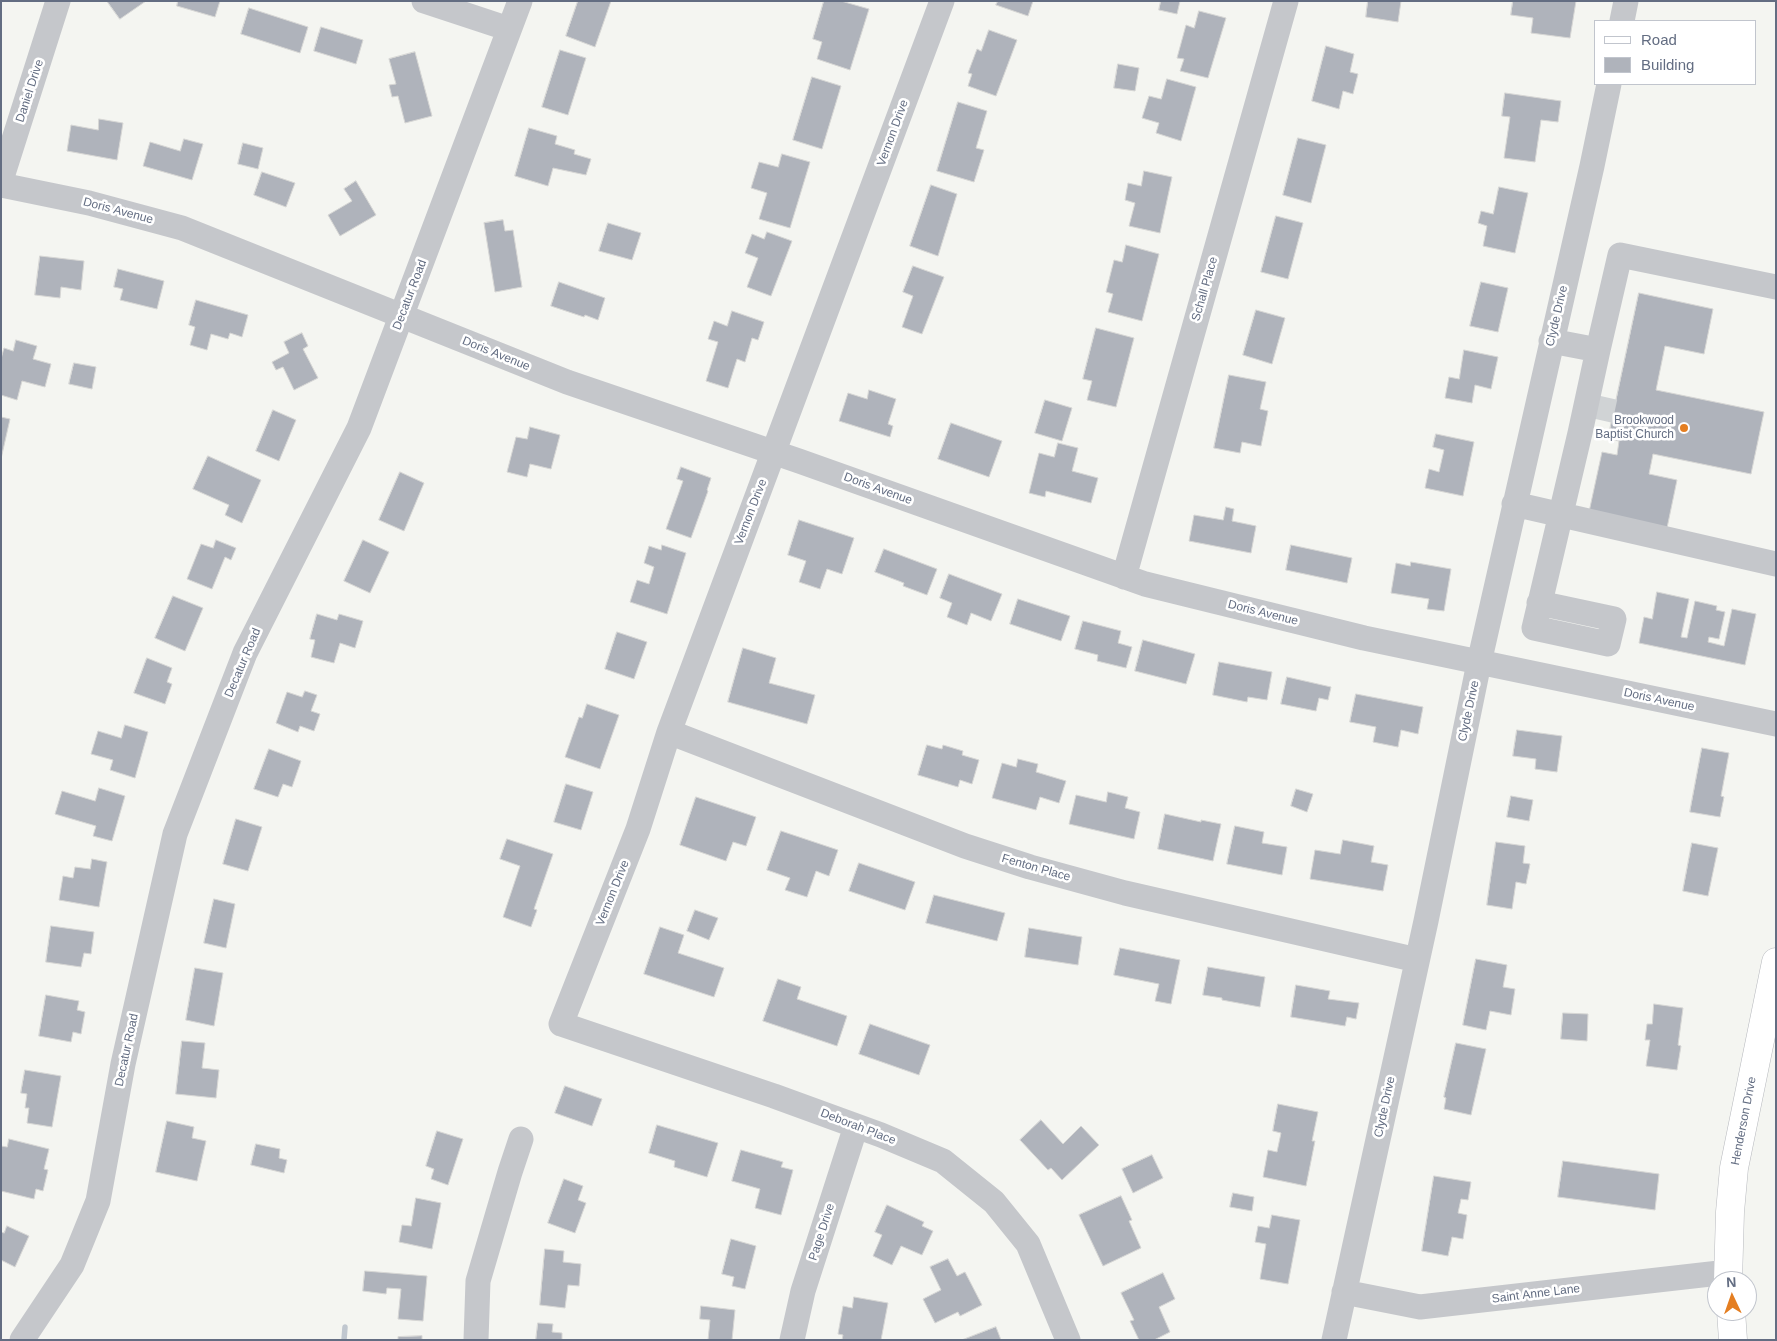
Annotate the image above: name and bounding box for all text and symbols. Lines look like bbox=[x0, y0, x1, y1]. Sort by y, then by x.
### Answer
legend bbox=[1594, 20, 1757, 85]
text: Road bbox=[1641, 31, 1677, 48]
text: Building bbox=[1641, 56, 1694, 73]
street label: Daniel Drive bbox=[13, 58, 47, 124]
street label: Vernon Drive bbox=[874, 98, 912, 168]
street label: Doris Avenue bbox=[81, 195, 155, 227]
street label: Schall Place bbox=[1189, 255, 1221, 323]
street label: Decatur Road bbox=[390, 258, 430, 332]
street label: Clyde Drive bbox=[1543, 284, 1571, 348]
street label: Doris Avenue bbox=[460, 334, 532, 374]
place label: Brookwood Baptist Church bbox=[1595, 414, 1674, 442]
marker: Brookwood Baptist Church bbox=[1678, 422, 1690, 434]
street label: Doris Avenue bbox=[842, 470, 914, 508]
street label: Vernon Drive bbox=[732, 477, 770, 547]
street label: Doris Avenue bbox=[1226, 597, 1300, 629]
street label: Decatur Road bbox=[222, 626, 264, 700]
street label: Clyde Drive bbox=[1456, 679, 1482, 743]
street label: Doris Avenue bbox=[1622, 685, 1696, 715]
street label: Fenton Place bbox=[1000, 851, 1072, 885]
street label: Vernon Drive bbox=[593, 858, 633, 928]
street label: Decatur Road bbox=[112, 1012, 142, 1088]
street label: Clyde Drive bbox=[1372, 1075, 1398, 1139]
street label: Henderson Drive bbox=[1728, 1075, 1760, 1167]
street label: Deborah Place bbox=[818, 1106, 898, 1148]
street label: Page Drive bbox=[806, 1202, 838, 1262]
north arrow bbox=[1707, 1271, 1757, 1321]
text: N bbox=[1726, 1274, 1737, 1290]
street label: Saint Anne Lane bbox=[1491, 1281, 1581, 1307]

